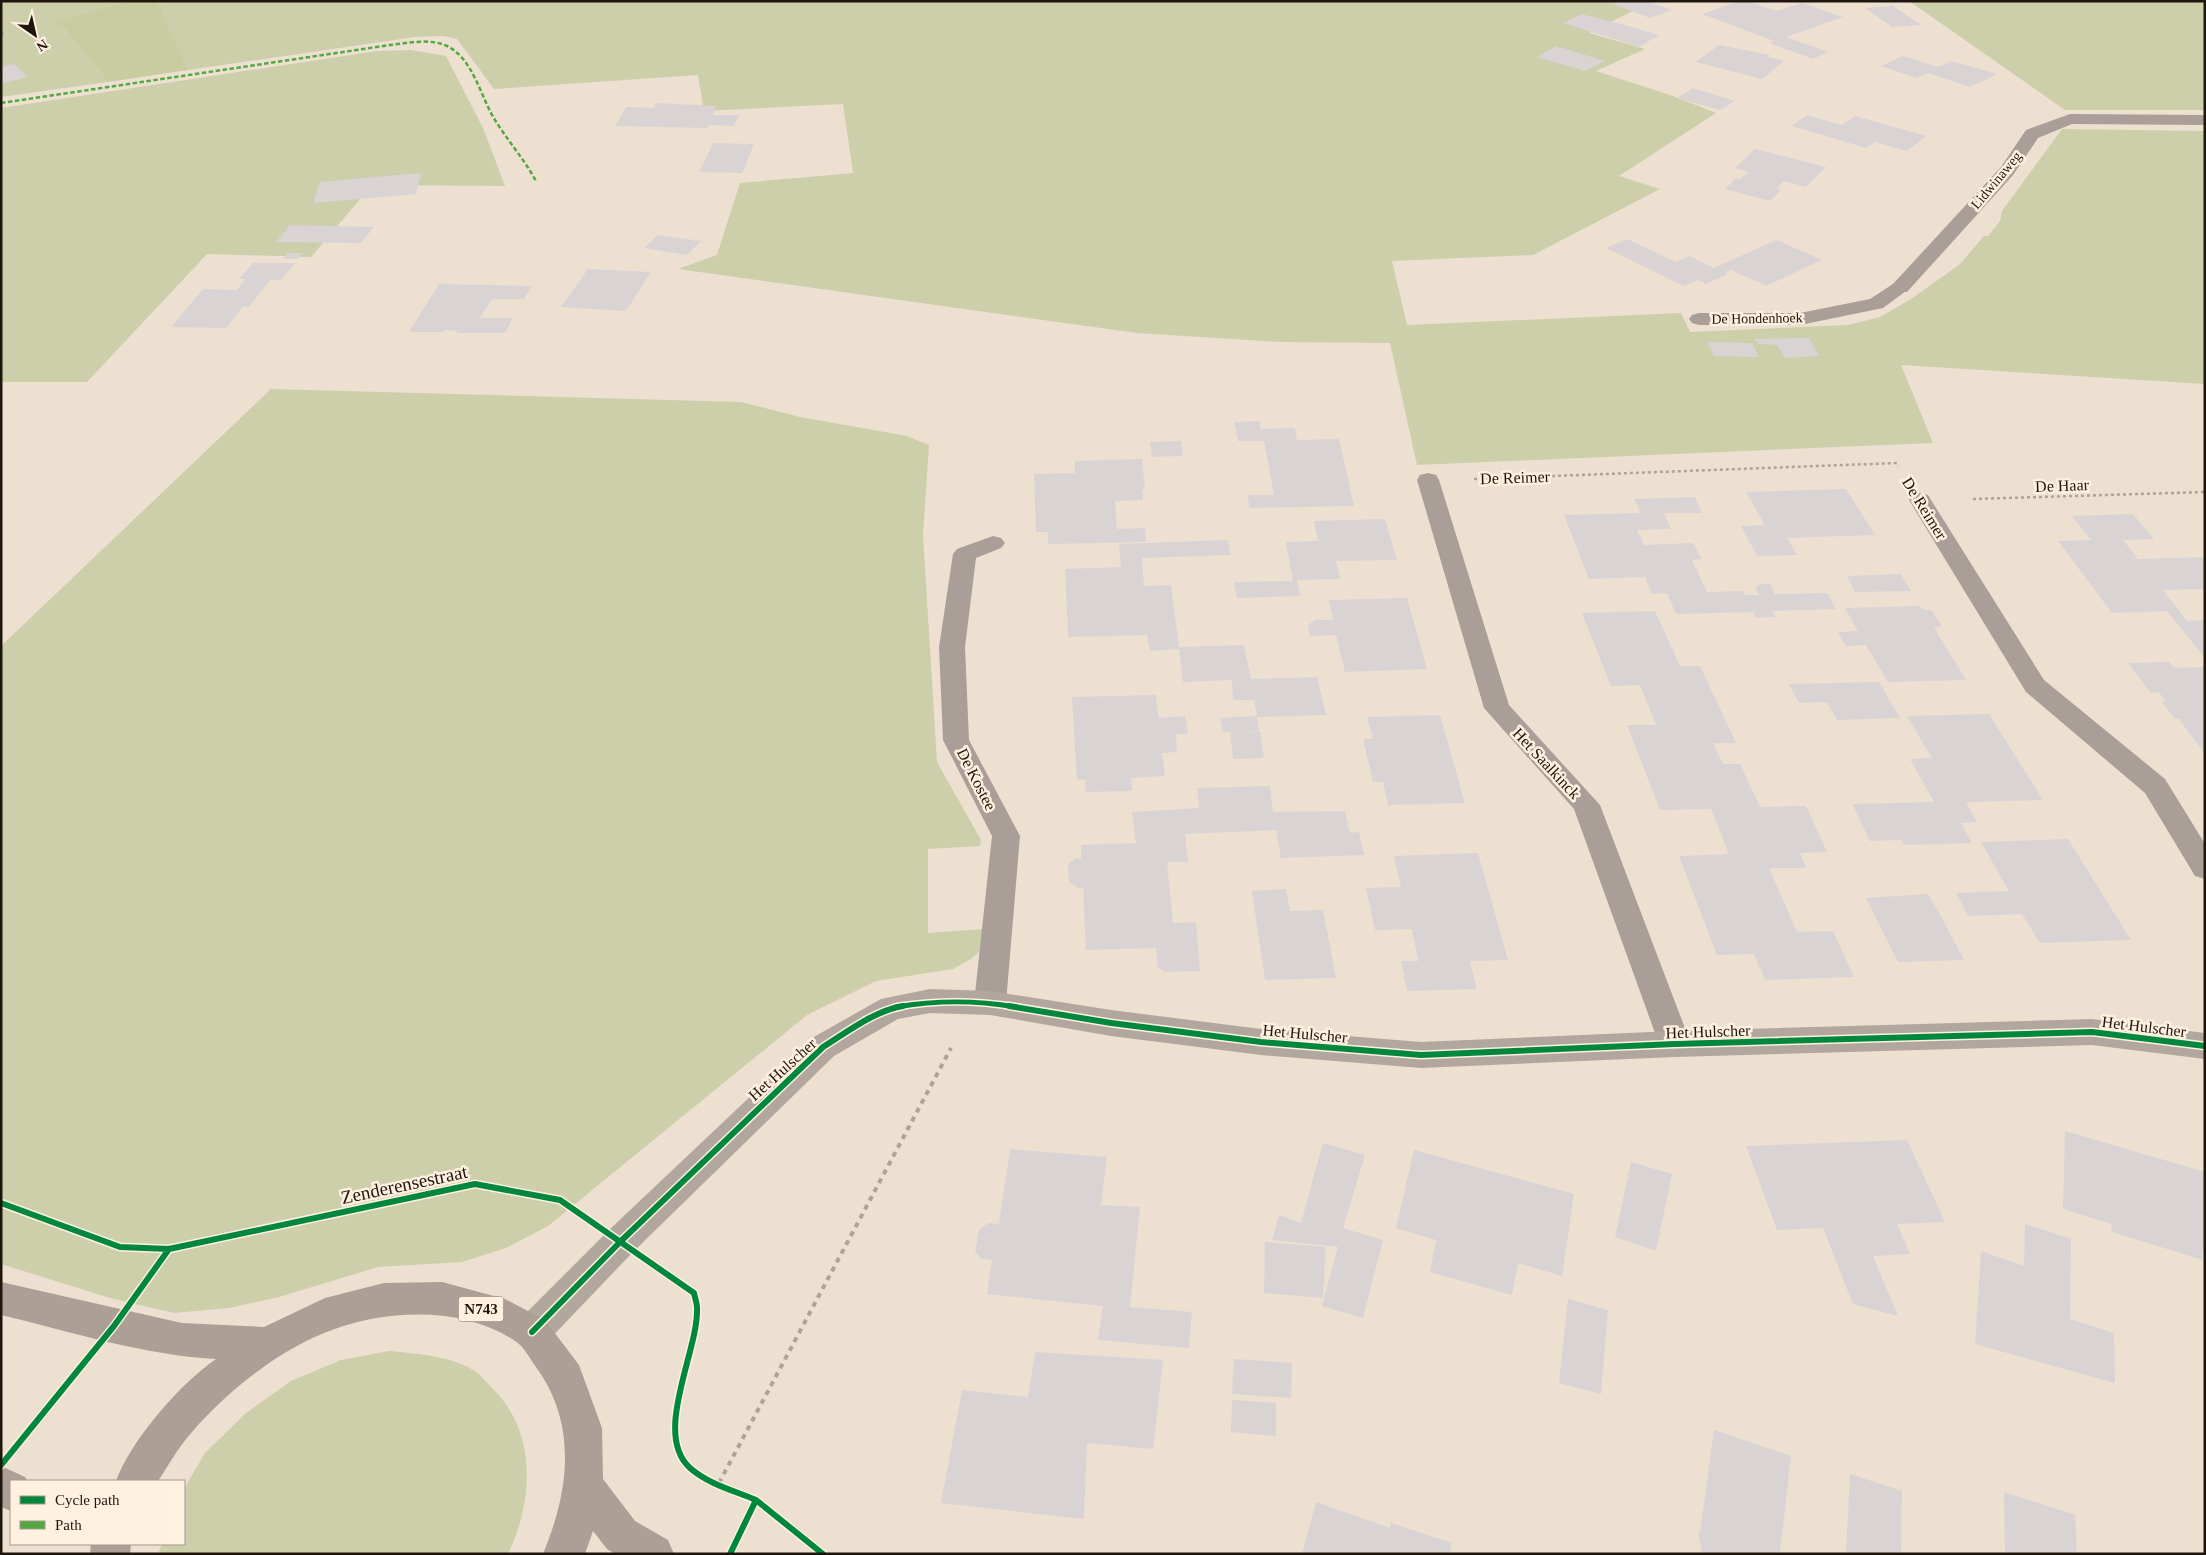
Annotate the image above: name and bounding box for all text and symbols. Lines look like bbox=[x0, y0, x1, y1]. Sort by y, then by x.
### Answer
north arrow bbox=[10, 10, 60, 60]
text: N bbox=[34, 36, 50, 54]
street label: Lidwinaweg bbox=[1968, 149, 2025, 212]
street label: De Hondenhoek bbox=[1711, 310, 1803, 327]
street label: De Reimer bbox=[1480, 468, 1551, 487]
street label: De Reimer bbox=[1899, 474, 1951, 543]
street label: De Haar bbox=[2035, 476, 2090, 495]
street label: Het Saalkinck bbox=[1510, 725, 1584, 802]
street label: De Kostee bbox=[954, 745, 999, 813]
street label: Het Hulscher bbox=[2101, 1013, 2188, 1040]
street label: Het Hulscher bbox=[1262, 1021, 1349, 1046]
street label: Het Hulscher bbox=[1665, 1022, 1751, 1041]
street label: Het Hulscher bbox=[745, 1034, 820, 1104]
street label: Zenderensestraat bbox=[339, 1161, 470, 1208]
road number: N743 bbox=[458, 1296, 504, 1322]
legend bbox=[10, 1480, 185, 1545]
text: Cycle path bbox=[55, 1492, 120, 1508]
text: Path bbox=[55, 1517, 82, 1533]

